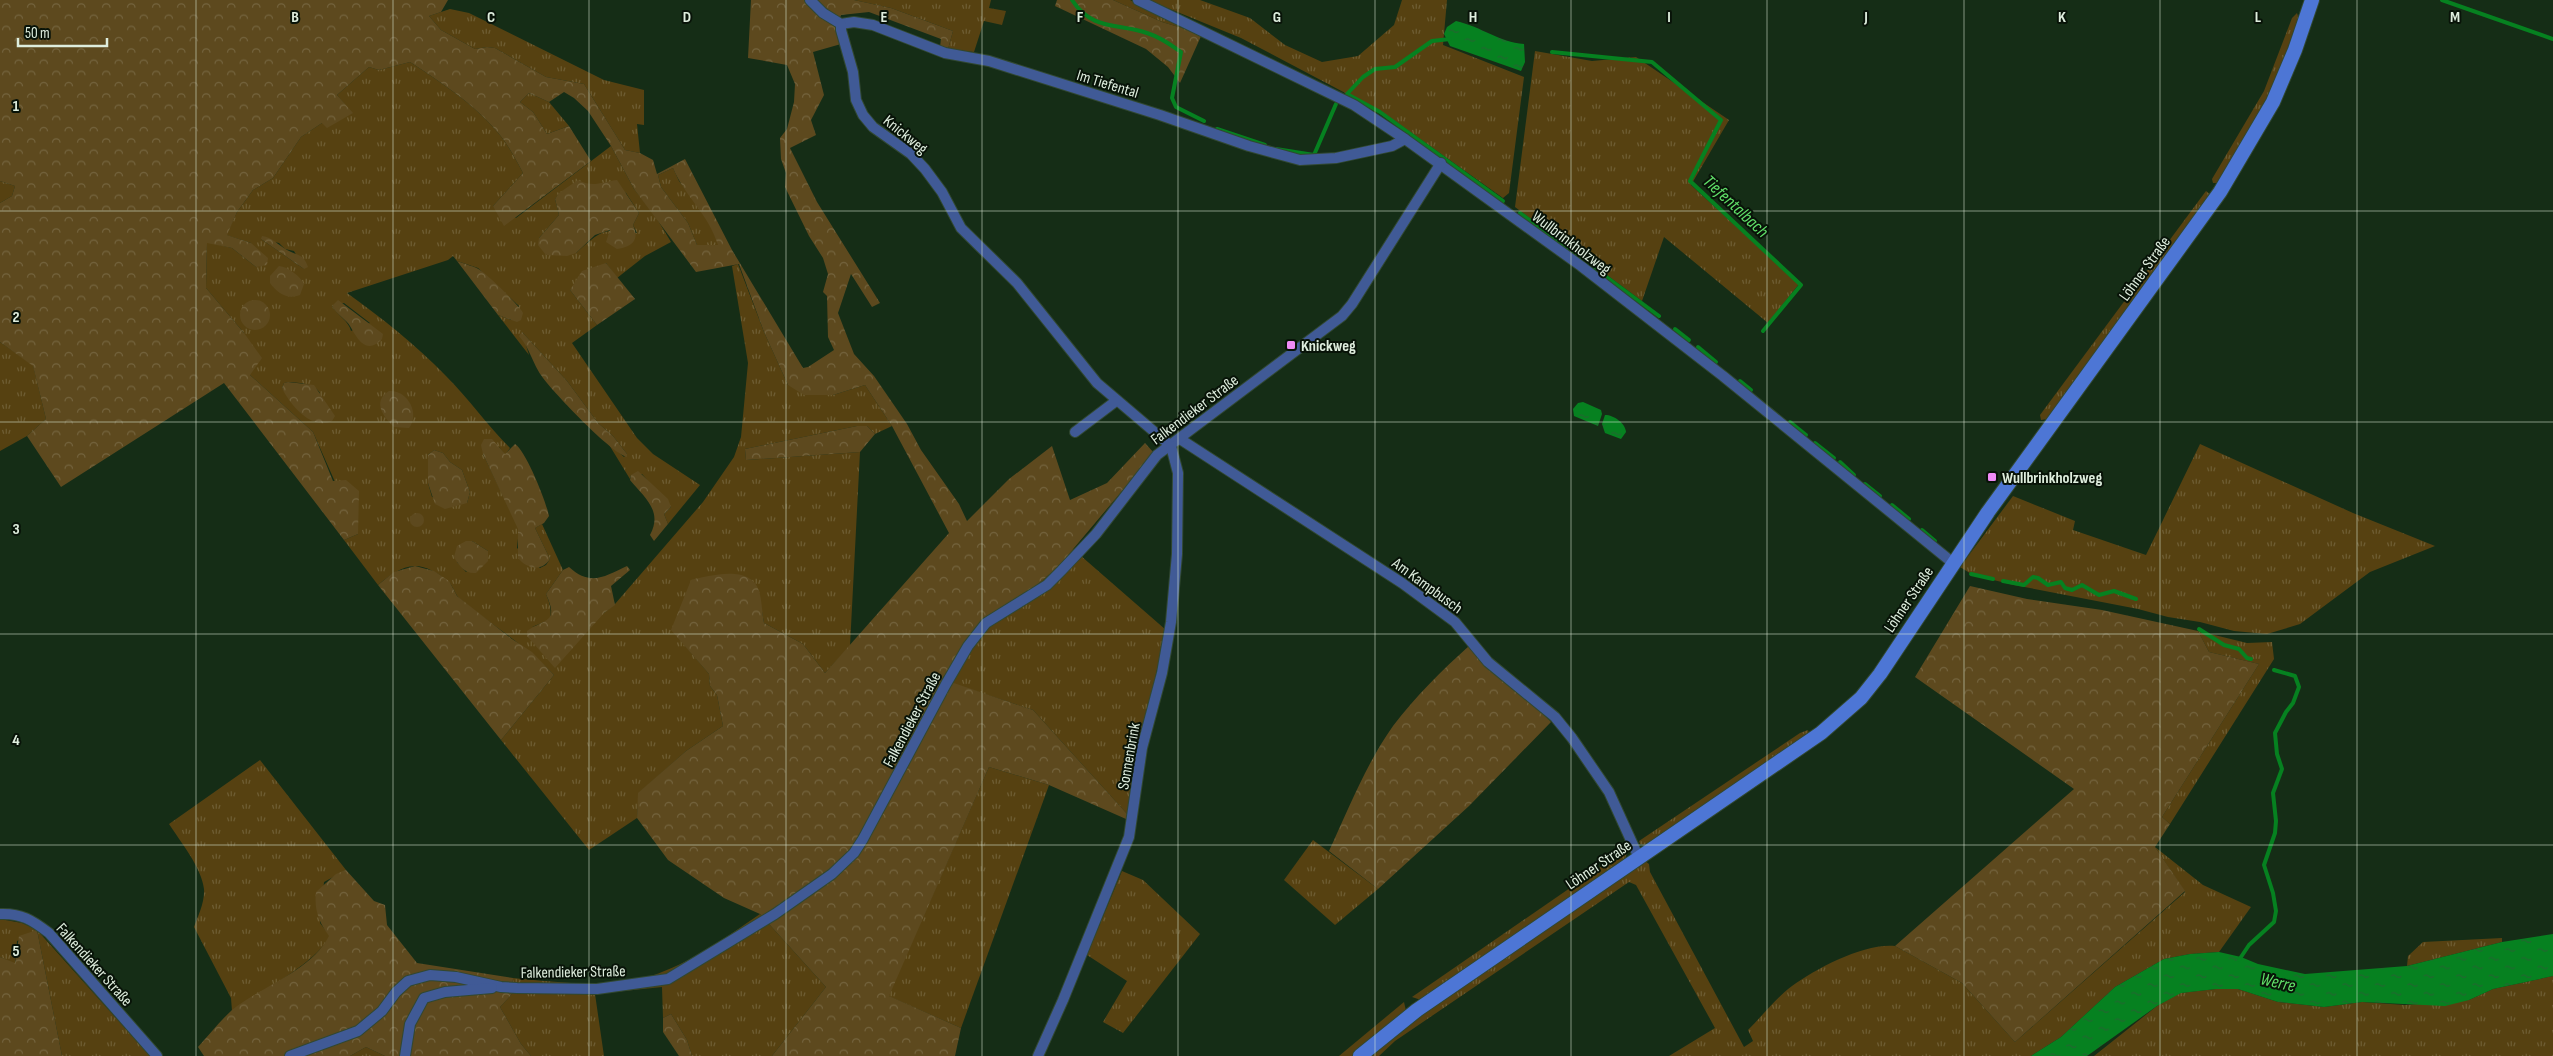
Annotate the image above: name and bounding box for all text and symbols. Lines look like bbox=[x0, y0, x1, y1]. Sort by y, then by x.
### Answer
text: B bbox=[291, 8, 299, 27]
text: C bbox=[487, 8, 495, 27]
text: D bbox=[683, 8, 691, 27]
text: E bbox=[881, 8, 888, 27]
text: F bbox=[1077, 8, 1084, 27]
text: G bbox=[1273, 8, 1281, 27]
text: H bbox=[1469, 8, 1477, 27]
text: I bbox=[1667, 8, 1671, 27]
text: J bbox=[1863, 8, 1868, 27]
text: K bbox=[2058, 8, 2066, 27]
text: L bbox=[2255, 8, 2262, 27]
text: M bbox=[2450, 8, 2460, 27]
scale bar bbox=[18, 15, 106, 47]
text: 50 m bbox=[25, 24, 50, 43]
street label: Im Tiefental bbox=[1074, 66, 1141, 103]
text: 1 bbox=[13, 97, 20, 116]
street label: Knickweg bbox=[879, 112, 931, 159]
water label: Tiefentalbach bbox=[1699, 171, 1773, 242]
street label: Wullbrinkholzweg bbox=[1528, 207, 1614, 279]
street label: Löhner Straße bbox=[2115, 233, 2175, 305]
text: 2 bbox=[12, 308, 20, 327]
place label: Knickweg bbox=[1301, 337, 1356, 356]
marker: Knickweg bbox=[1285, 339, 1297, 351]
street label: Falkendieker Straße bbox=[1147, 371, 1243, 449]
place label: Wullbrinkholzweg bbox=[2002, 469, 2102, 488]
marker: Wullbrinkholzweg bbox=[1986, 471, 1998, 483]
text: 3 bbox=[12, 520, 20, 539]
street label: Am Kampbusch bbox=[1387, 554, 1466, 618]
street label: Löhner Straße bbox=[1880, 563, 1938, 636]
street label: Falkendieker Straße bbox=[879, 669, 945, 770]
street label: Sonnenbrink bbox=[1114, 721, 1145, 791]
text: 4 bbox=[12, 731, 20, 750]
street label: Löhner Straße bbox=[1562, 836, 1635, 894]
street label: Falkendieker Straße bbox=[52, 920, 136, 1010]
text: 5 bbox=[12, 942, 20, 961]
street label: Falkendieker Straße bbox=[520, 962, 626, 983]
water label: Werre bbox=[2258, 968, 2297, 997]

